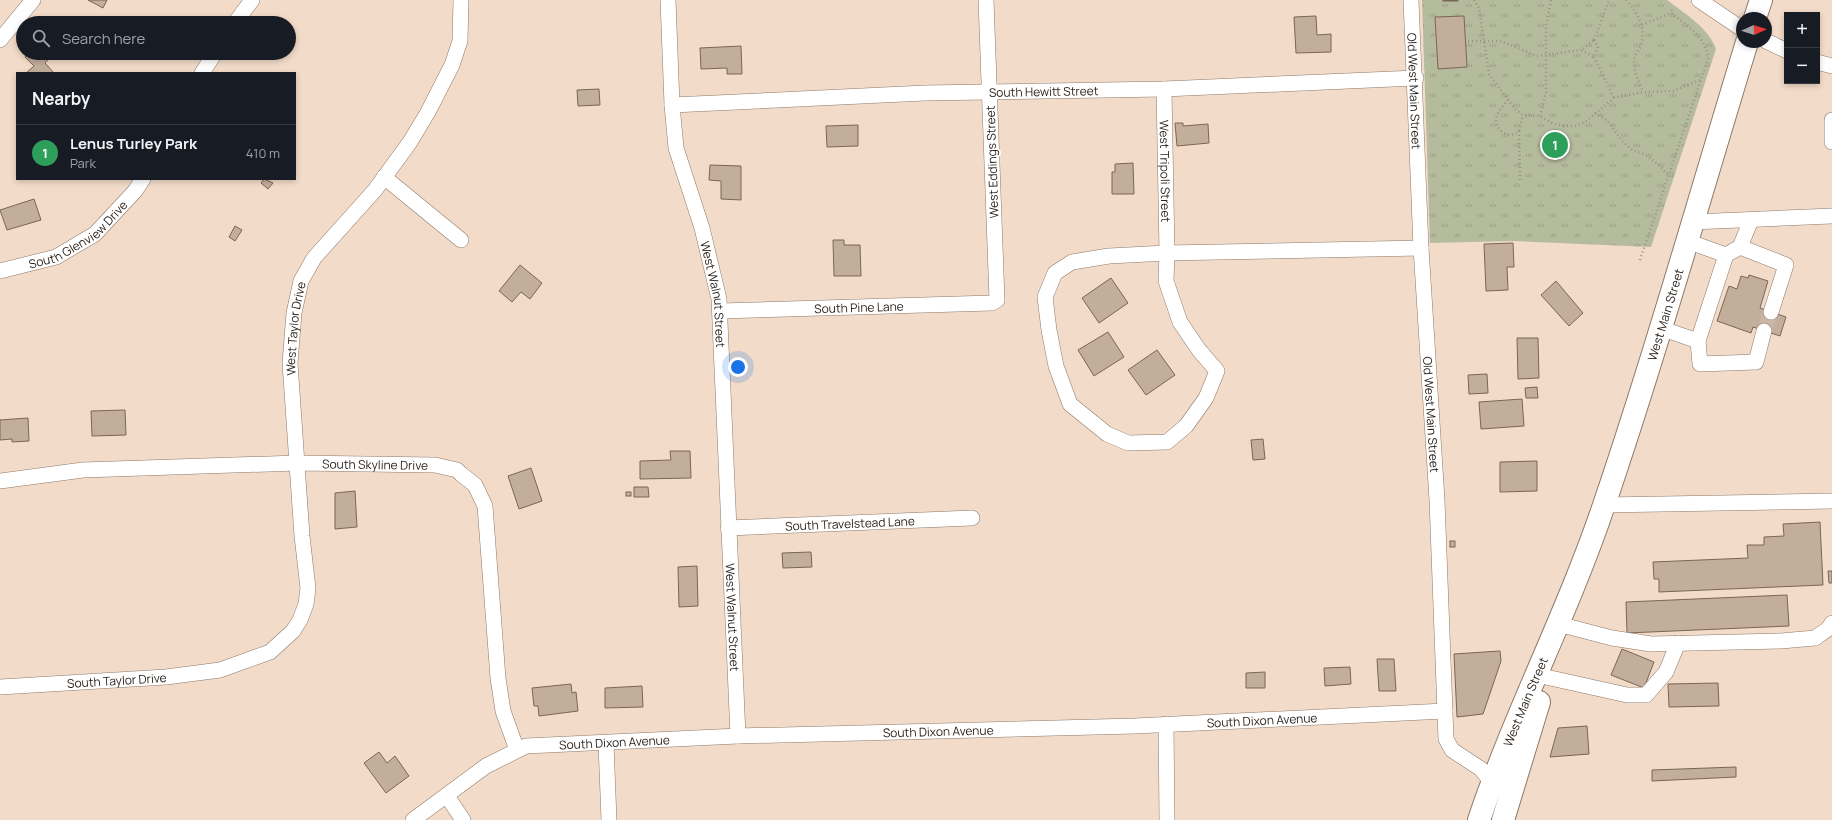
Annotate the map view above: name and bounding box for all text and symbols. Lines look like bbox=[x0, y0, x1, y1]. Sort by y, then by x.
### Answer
north arrow bbox=[1736, 12, 1772, 48]
map controls bbox=[1784, 12, 1820, 84]
button: + bbox=[1784, 12, 1820, 48]
search box bbox=[16, 16, 296, 60]
icon: search bbox=[30, 27, 52, 49]
text: Search here bbox=[62, 28, 145, 49]
street label: Old West Main Street bbox=[1404, 32, 1426, 150]
button: − bbox=[1784, 48, 1820, 84]
street label: South Hewitt Street bbox=[989, 82, 1099, 100]
text: Nearby bbox=[32, 87, 90, 110]
street label: West Eddings Street bbox=[982, 105, 1002, 219]
street label: West Tripoli Street bbox=[1156, 120, 1175, 222]
pin: 1 bbox=[1542, 130, 1568, 160]
text: Lenus Turley Park bbox=[70, 133, 197, 154]
text: 1 bbox=[42, 144, 48, 162]
text: 410 m bbox=[246, 144, 280, 162]
text: Park bbox=[70, 154, 96, 172]
street label: South Glenview Drive bbox=[27, 196, 131, 272]
street label: West Walnut Street bbox=[697, 239, 730, 348]
street label: West Main Street bbox=[1643, 266, 1687, 363]
street label: West Taylor Drive bbox=[281, 280, 309, 376]
street label: South Pine Lane bbox=[814, 297, 904, 317]
street label: Old West Main Street bbox=[1419, 356, 1444, 473]
your location bbox=[728, 357, 748, 377]
street label: South Skyline Drive bbox=[322, 455, 428, 473]
street label: South Travelstead Lane bbox=[785, 512, 915, 534]
street label: West Walnut Street bbox=[722, 563, 744, 672]
street label: West Main Street bbox=[1499, 654, 1551, 749]
street label: South Taylor Drive bbox=[67, 668, 167, 691]
street label: South Dixon Avenue bbox=[1206, 709, 1318, 731]
street label: South Dixon Avenue bbox=[883, 721, 994, 741]
street label: South Dixon Avenue bbox=[559, 731, 670, 753]

